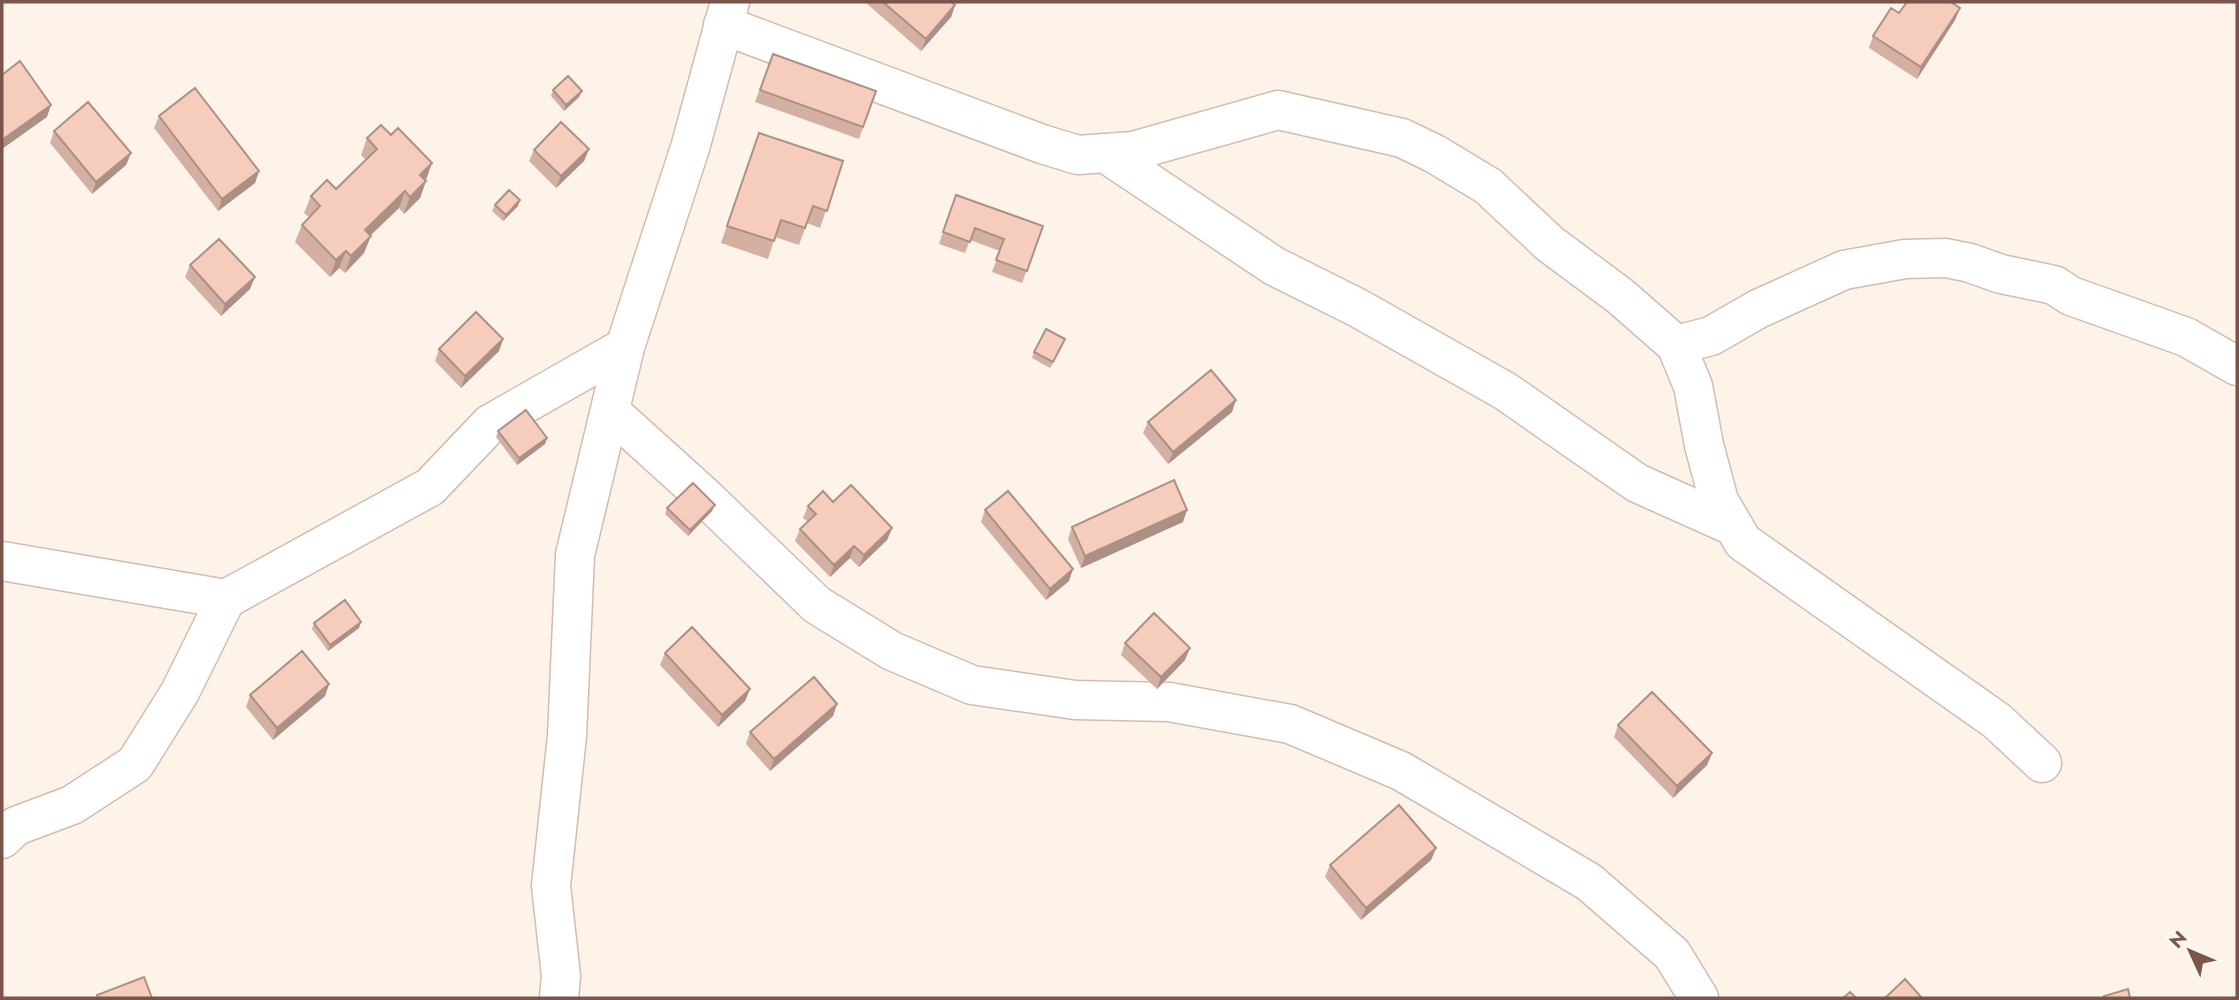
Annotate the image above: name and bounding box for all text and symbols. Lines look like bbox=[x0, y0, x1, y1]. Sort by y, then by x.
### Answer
north arrow bbox=[2155, 916, 2225, 986]
text: N bbox=[2163, 925, 2193, 954]

